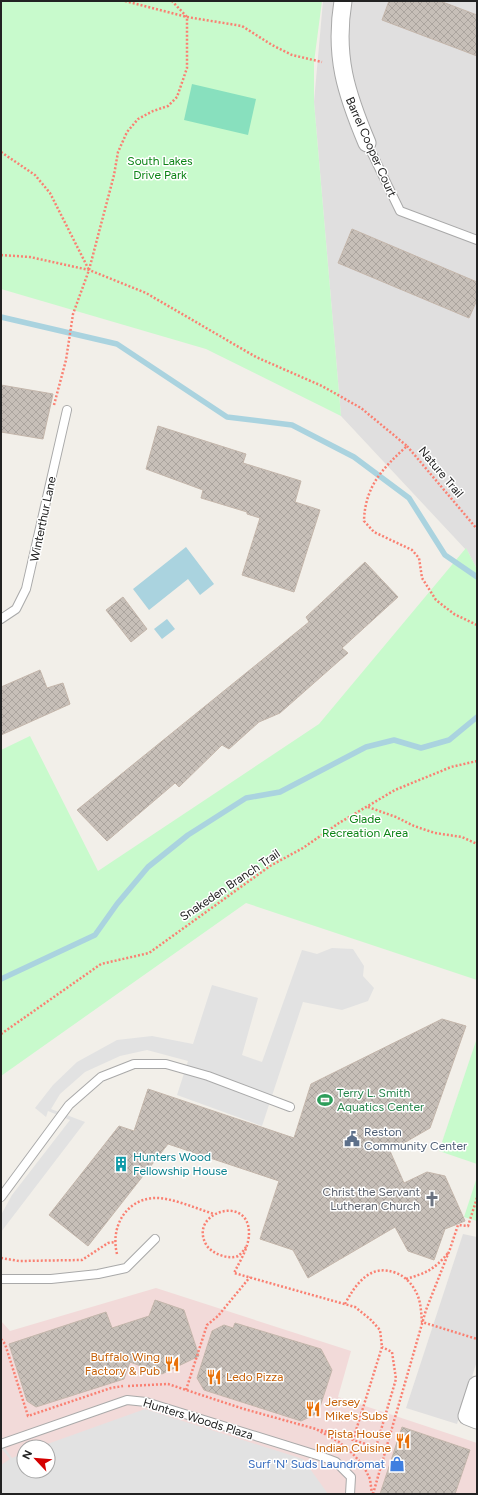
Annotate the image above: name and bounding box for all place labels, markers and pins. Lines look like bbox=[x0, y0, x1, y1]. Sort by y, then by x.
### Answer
place label: Terry L. Smith Aquatics Center bbox=[337, 1086, 424, 1114]
sports icon: Terry L. Smith Aquatics Center bbox=[316, 1091, 334, 1109]
place label: Reston Community Center bbox=[364, 1125, 467, 1153]
public building icon: Reston Community Center bbox=[343, 1130, 361, 1148]
place label: Hunters Wood Fellowship House bbox=[133, 1150, 228, 1178]
building icon: Hunters Wood Fellowship House bbox=[112, 1155, 130, 1173]
place label: Christ the Servant Lutheran Church bbox=[323, 1185, 420, 1213]
church icon: Christ the Servant Lutheran Church bbox=[423, 1190, 441, 1208]
place label: Buffalo Wing Factory & Pub bbox=[85, 1350, 160, 1378]
restaurant icon: Buffalo Wing Factory & Pub bbox=[163, 1355, 181, 1373]
restaurant icon: Ledo Pizza bbox=[205, 1368, 223, 1386]
place label: Ledo Pizza bbox=[226, 1370, 283, 1384]
place label: Jersey Mike's Subs bbox=[325, 1395, 388, 1423]
restaurant icon: Jersey Mike's Subs bbox=[304, 1400, 322, 1418]
place label: Pista House Indian Cuisine bbox=[316, 1427, 391, 1455]
restaurant icon: Pista House Indian Cuisine bbox=[394, 1432, 412, 1450]
shop icon: Surf 'N' Suds Laundromat bbox=[388, 1455, 406, 1473]
place label: Surf 'N' Suds Laundromat bbox=[248, 1457, 385, 1471]

